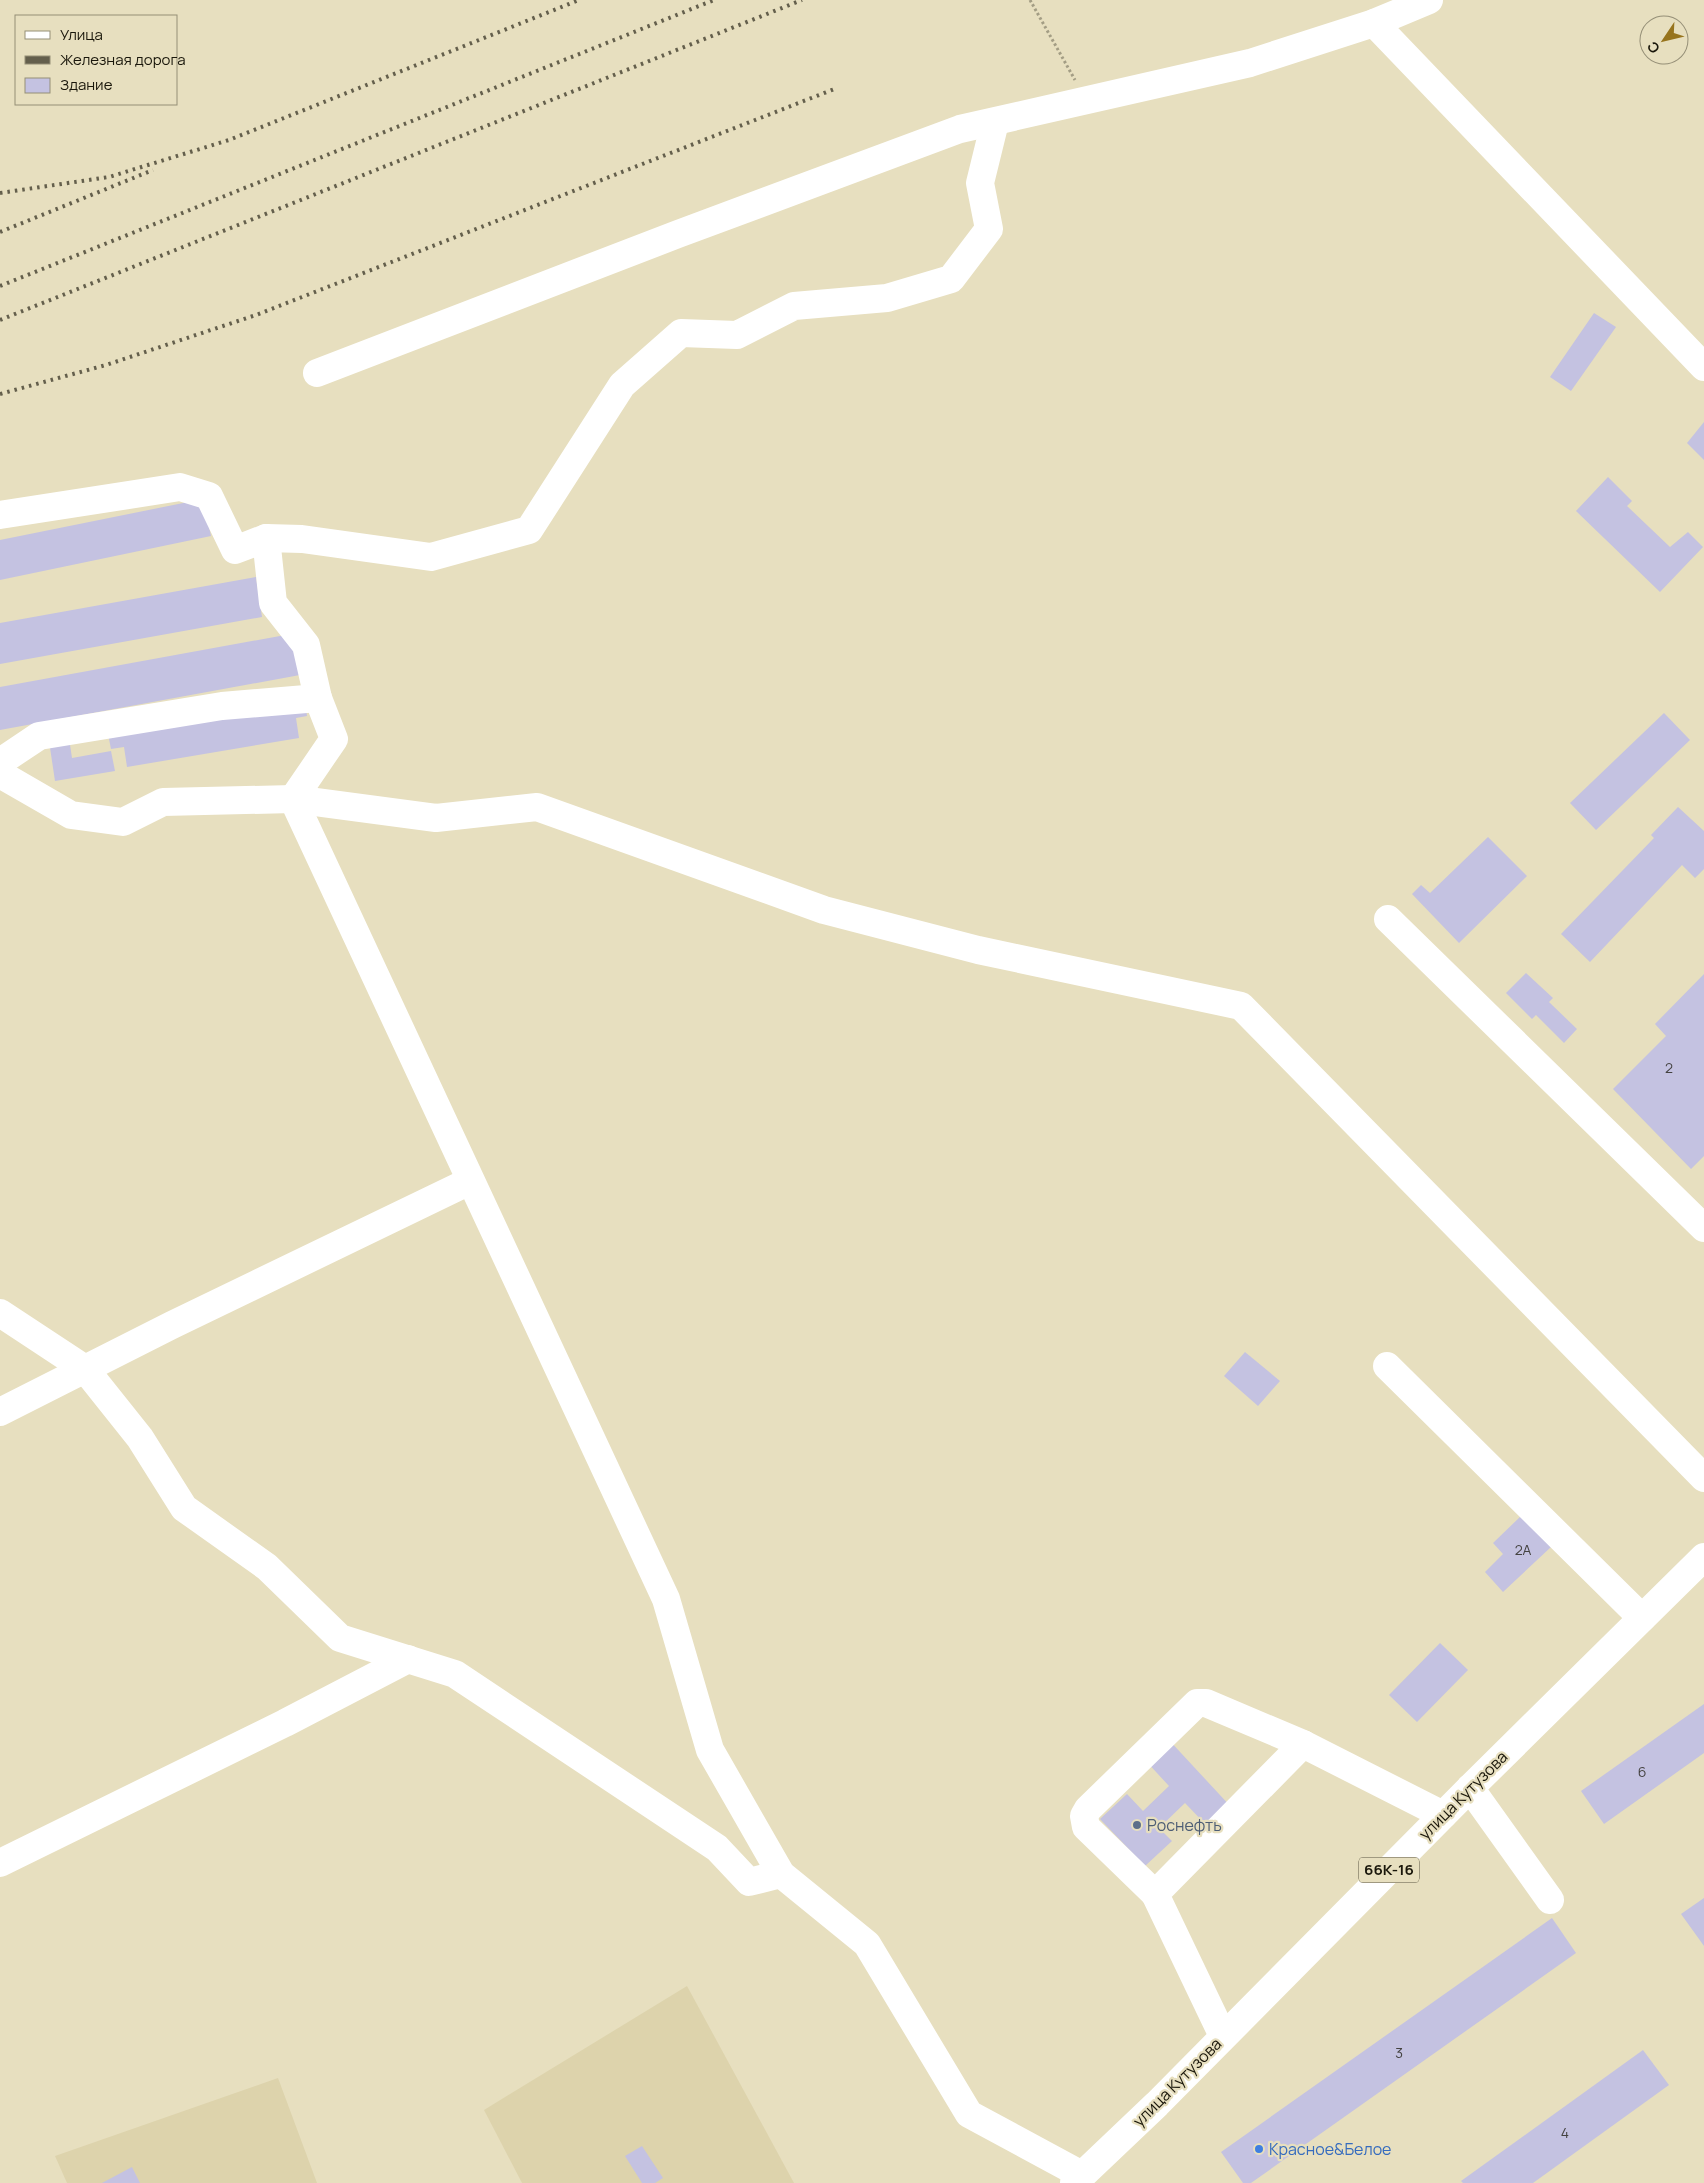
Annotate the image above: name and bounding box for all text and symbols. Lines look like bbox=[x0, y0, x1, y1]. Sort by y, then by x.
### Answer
legend bbox=[15, 15, 178, 105]
north arrow bbox=[1639, 15, 1689, 65]
text: Улица bbox=[60, 24, 103, 45]
text: С bbox=[1642, 38, 1664, 57]
text: Железная дорога bbox=[60, 49, 185, 70]
text: Здание bbox=[60, 74, 113, 95]
house number: 2 bbox=[1665, 1058, 1673, 1077]
house number: 2А bbox=[1515, 1540, 1531, 1559]
street label: улица Кутузова bbox=[1414, 1746, 1512, 1844]
house number: 6 bbox=[1638, 1762, 1646, 1781]
place label: Роснефть bbox=[1147, 1814, 1222, 1836]
marker: Роснефть bbox=[1131, 1819, 1143, 1831]
road number: 66К-16 bbox=[1359, 1858, 1419, 1882]
street label: улица Кутузова bbox=[1128, 2033, 1226, 2131]
house number: 3 bbox=[1395, 2043, 1403, 2062]
house number: 4 bbox=[1561, 2123, 1569, 2142]
place label: Красное&Белое bbox=[1269, 2138, 1391, 2160]
marker: Красное&Белое bbox=[1253, 2143, 1265, 2155]

